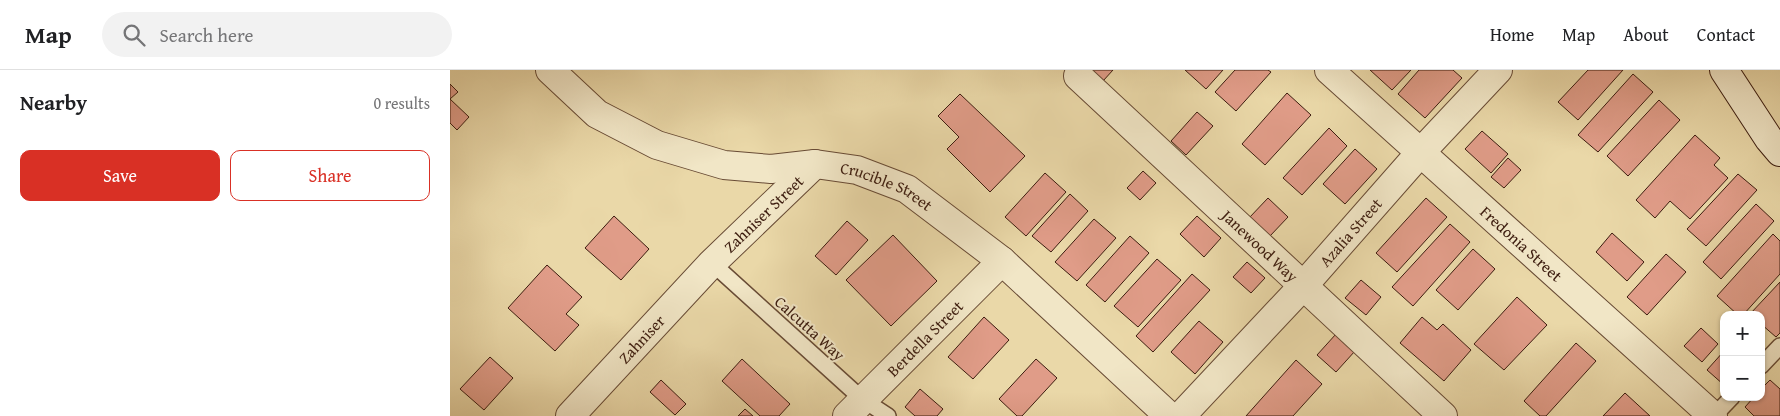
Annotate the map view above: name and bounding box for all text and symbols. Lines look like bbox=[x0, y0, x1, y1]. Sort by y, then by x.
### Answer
search box bbox=[102, 12, 452, 57]
text: Map bbox=[25, 17, 72, 52]
icon: search bbox=[120, 21, 148, 49]
text: Search here bbox=[160, 21, 253, 49]
text: Home bbox=[1490, 21, 1534, 48]
text: Map bbox=[1562, 21, 1595, 48]
text: About bbox=[1623, 21, 1669, 48]
text: Contact bbox=[1697, 21, 1755, 48]
text: Nearby bbox=[20, 87, 87, 118]
text: 0 results bbox=[373, 91, 430, 115]
button: Save bbox=[20, 150, 220, 201]
button: Share bbox=[230, 150, 430, 201]
street label: Crucible Street bbox=[839, 156, 938, 217]
street label: Zahniser Street bbox=[718, 169, 809, 258]
street label: Azalia Street bbox=[1313, 192, 1388, 272]
street label: Fredonia Street bbox=[1475, 200, 1568, 287]
street label: Janewood Way bbox=[1215, 202, 1304, 288]
street label: Calcutta Way bbox=[769, 290, 851, 366]
street label: Berdella Street bbox=[881, 294, 969, 382]
street label: Zahniser bbox=[613, 309, 671, 369]
map controls bbox=[1720, 311, 1765, 401]
button: + bbox=[1720, 311, 1765, 356]
button: − bbox=[1720, 356, 1765, 401]

